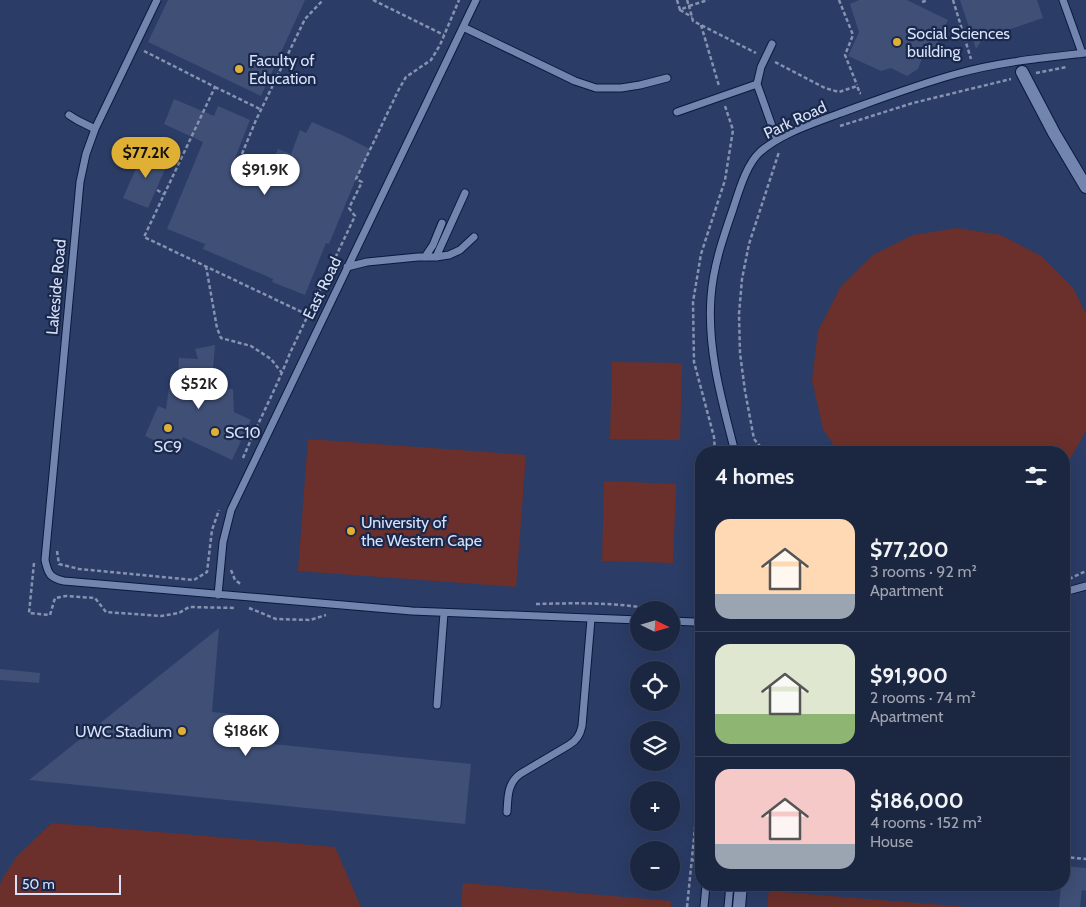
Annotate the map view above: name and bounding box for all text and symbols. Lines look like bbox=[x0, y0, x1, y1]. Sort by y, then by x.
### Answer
place label: Social Sciences building bbox=[907, 24, 1010, 61]
marker: Social Sciences building bbox=[891, 36, 903, 48]
place label: Faculty of Education bbox=[249, 51, 316, 88]
marker: Faculty of Education bbox=[233, 63, 245, 75]
street label: Park Road bbox=[761, 97, 829, 143]
pin: $77.2K bbox=[105, 136, 187, 179]
text: $77.2K bbox=[122, 143, 170, 162]
pin: $91.9K bbox=[224, 154, 306, 196]
text: $91.9K bbox=[242, 160, 288, 179]
street label: Lakeside Road bbox=[42, 238, 70, 336]
street label: East Road bbox=[299, 254, 345, 322]
pin: $52K bbox=[169, 368, 229, 410]
text: $52K bbox=[181, 374, 217, 393]
marker: SC9 bbox=[162, 422, 174, 434]
place label: SC10 bbox=[225, 423, 261, 442]
marker: SC10 bbox=[209, 426, 221, 438]
place label: SC9 bbox=[154, 437, 182, 456]
icon: filters bbox=[1022, 462, 1050, 490]
text: 4 homes bbox=[715, 464, 794, 489]
place label: University of the Western Cape bbox=[361, 513, 482, 550]
marker: University of the Western Cape bbox=[345, 525, 357, 537]
text: $77,200 bbox=[870, 537, 949, 562]
icon: home bbox=[755, 539, 815, 599]
text: 3 rooms · 92 m² bbox=[870, 562, 977, 581]
text: Apartment bbox=[870, 581, 943, 600]
north arrow bbox=[630, 601, 680, 651]
map controls bbox=[630, 601, 680, 891]
button: locate bbox=[630, 661, 680, 711]
text: $91,900 bbox=[870, 663, 948, 688]
icon: home bbox=[755, 664, 815, 724]
text: 2 rooms · 74 m² bbox=[870, 688, 976, 707]
text: Apartment bbox=[870, 707, 943, 726]
pin: $186K bbox=[211, 714, 281, 757]
text: $186K bbox=[224, 721, 268, 740]
button: layers bbox=[630, 721, 680, 771]
place label: UWC Stadium bbox=[75, 722, 172, 741]
marker: UWC Stadium bbox=[176, 725, 188, 737]
button: + bbox=[630, 781, 680, 831]
text: $186,000 bbox=[870, 788, 964, 813]
icon: home bbox=[755, 789, 815, 849]
text: 4 rooms · 152 m² bbox=[870, 813, 982, 832]
text: House bbox=[870, 832, 913, 851]
button: − bbox=[630, 841, 680, 891]
scale bar bbox=[15, 872, 121, 895]
text: 50 m bbox=[22, 875, 55, 893]

